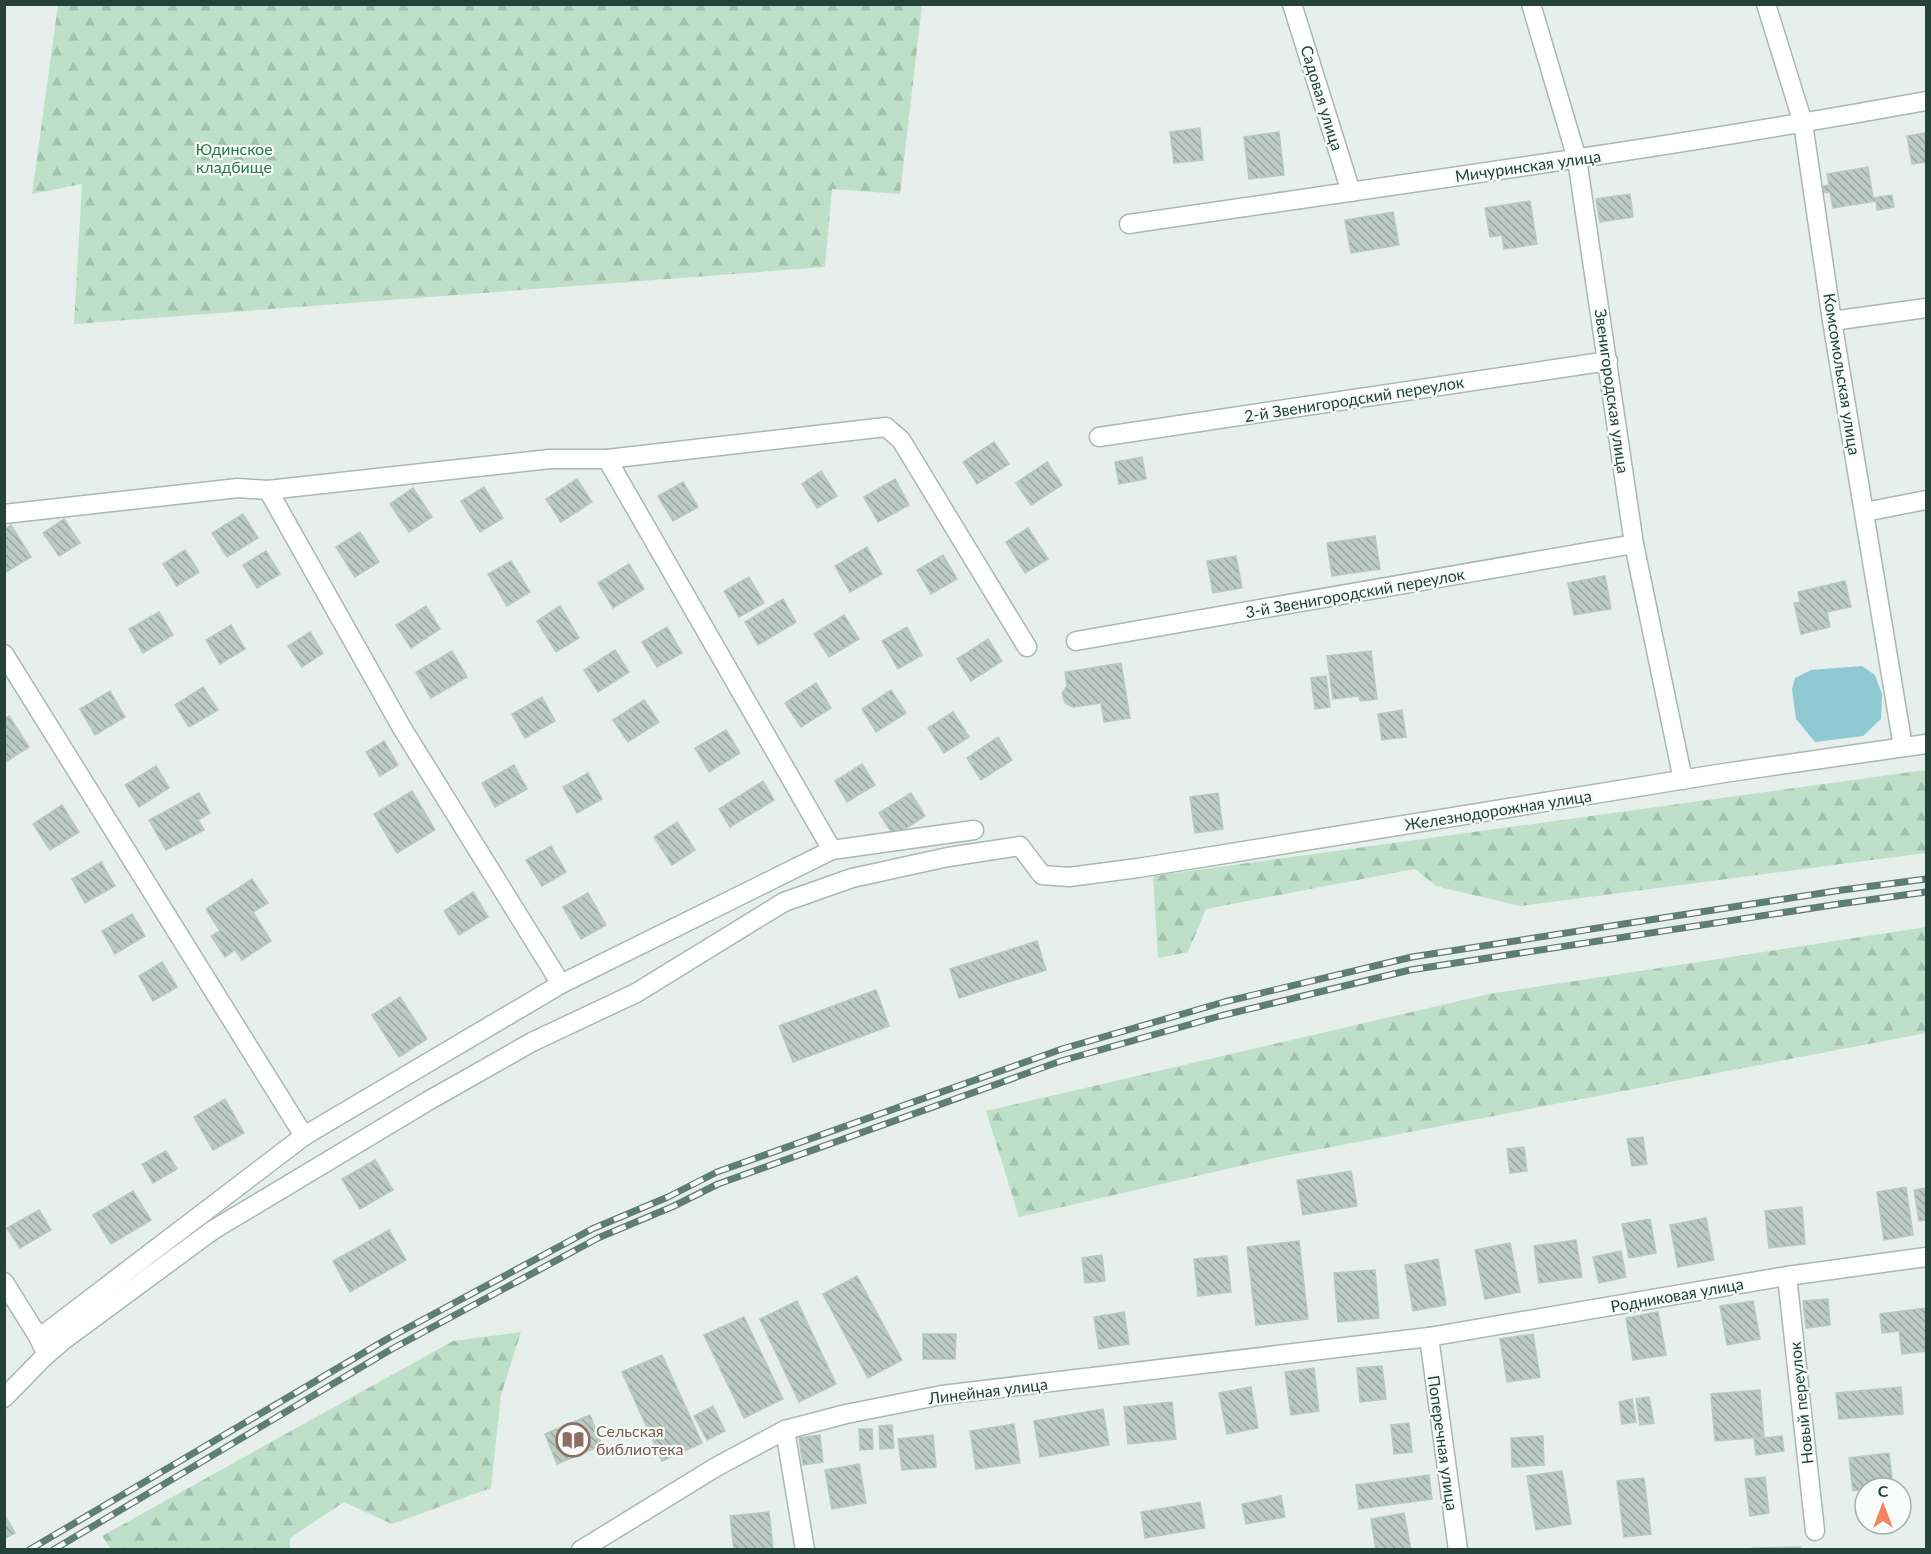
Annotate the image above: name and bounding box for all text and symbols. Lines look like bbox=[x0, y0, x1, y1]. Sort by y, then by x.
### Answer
street label: Садовая улица bbox=[1297, 43, 1348, 153]
park label: Юдинское кладбище bbox=[195, 139, 273, 176]
street label: Мичуринская улица bbox=[1454, 146, 1602, 185]
street label: Комсомольская улица bbox=[1820, 292, 1865, 456]
street label: Звенигородская улица bbox=[1592, 307, 1633, 474]
street label: 2-й Звенигородский переулок bbox=[1243, 372, 1466, 425]
street label: 3-й Звенигородский переулок bbox=[1244, 564, 1467, 621]
street label: Железнодорожная улица bbox=[1403, 785, 1593, 834]
street label: Родниковая улица bbox=[1609, 1273, 1745, 1316]
street label: Новый переулок bbox=[1785, 1340, 1816, 1465]
street label: Линейная улица bbox=[926, 1374, 1049, 1407]
street label: Поперечная улица bbox=[1425, 1374, 1462, 1512]
place label: Сельская библиотека bbox=[596, 1421, 683, 1458]
library icon: Сельская библиотека bbox=[555, 1422, 591, 1458]
north arrow bbox=[1853, 1476, 1913, 1536]
text: С bbox=[1878, 1481, 1889, 1500]

